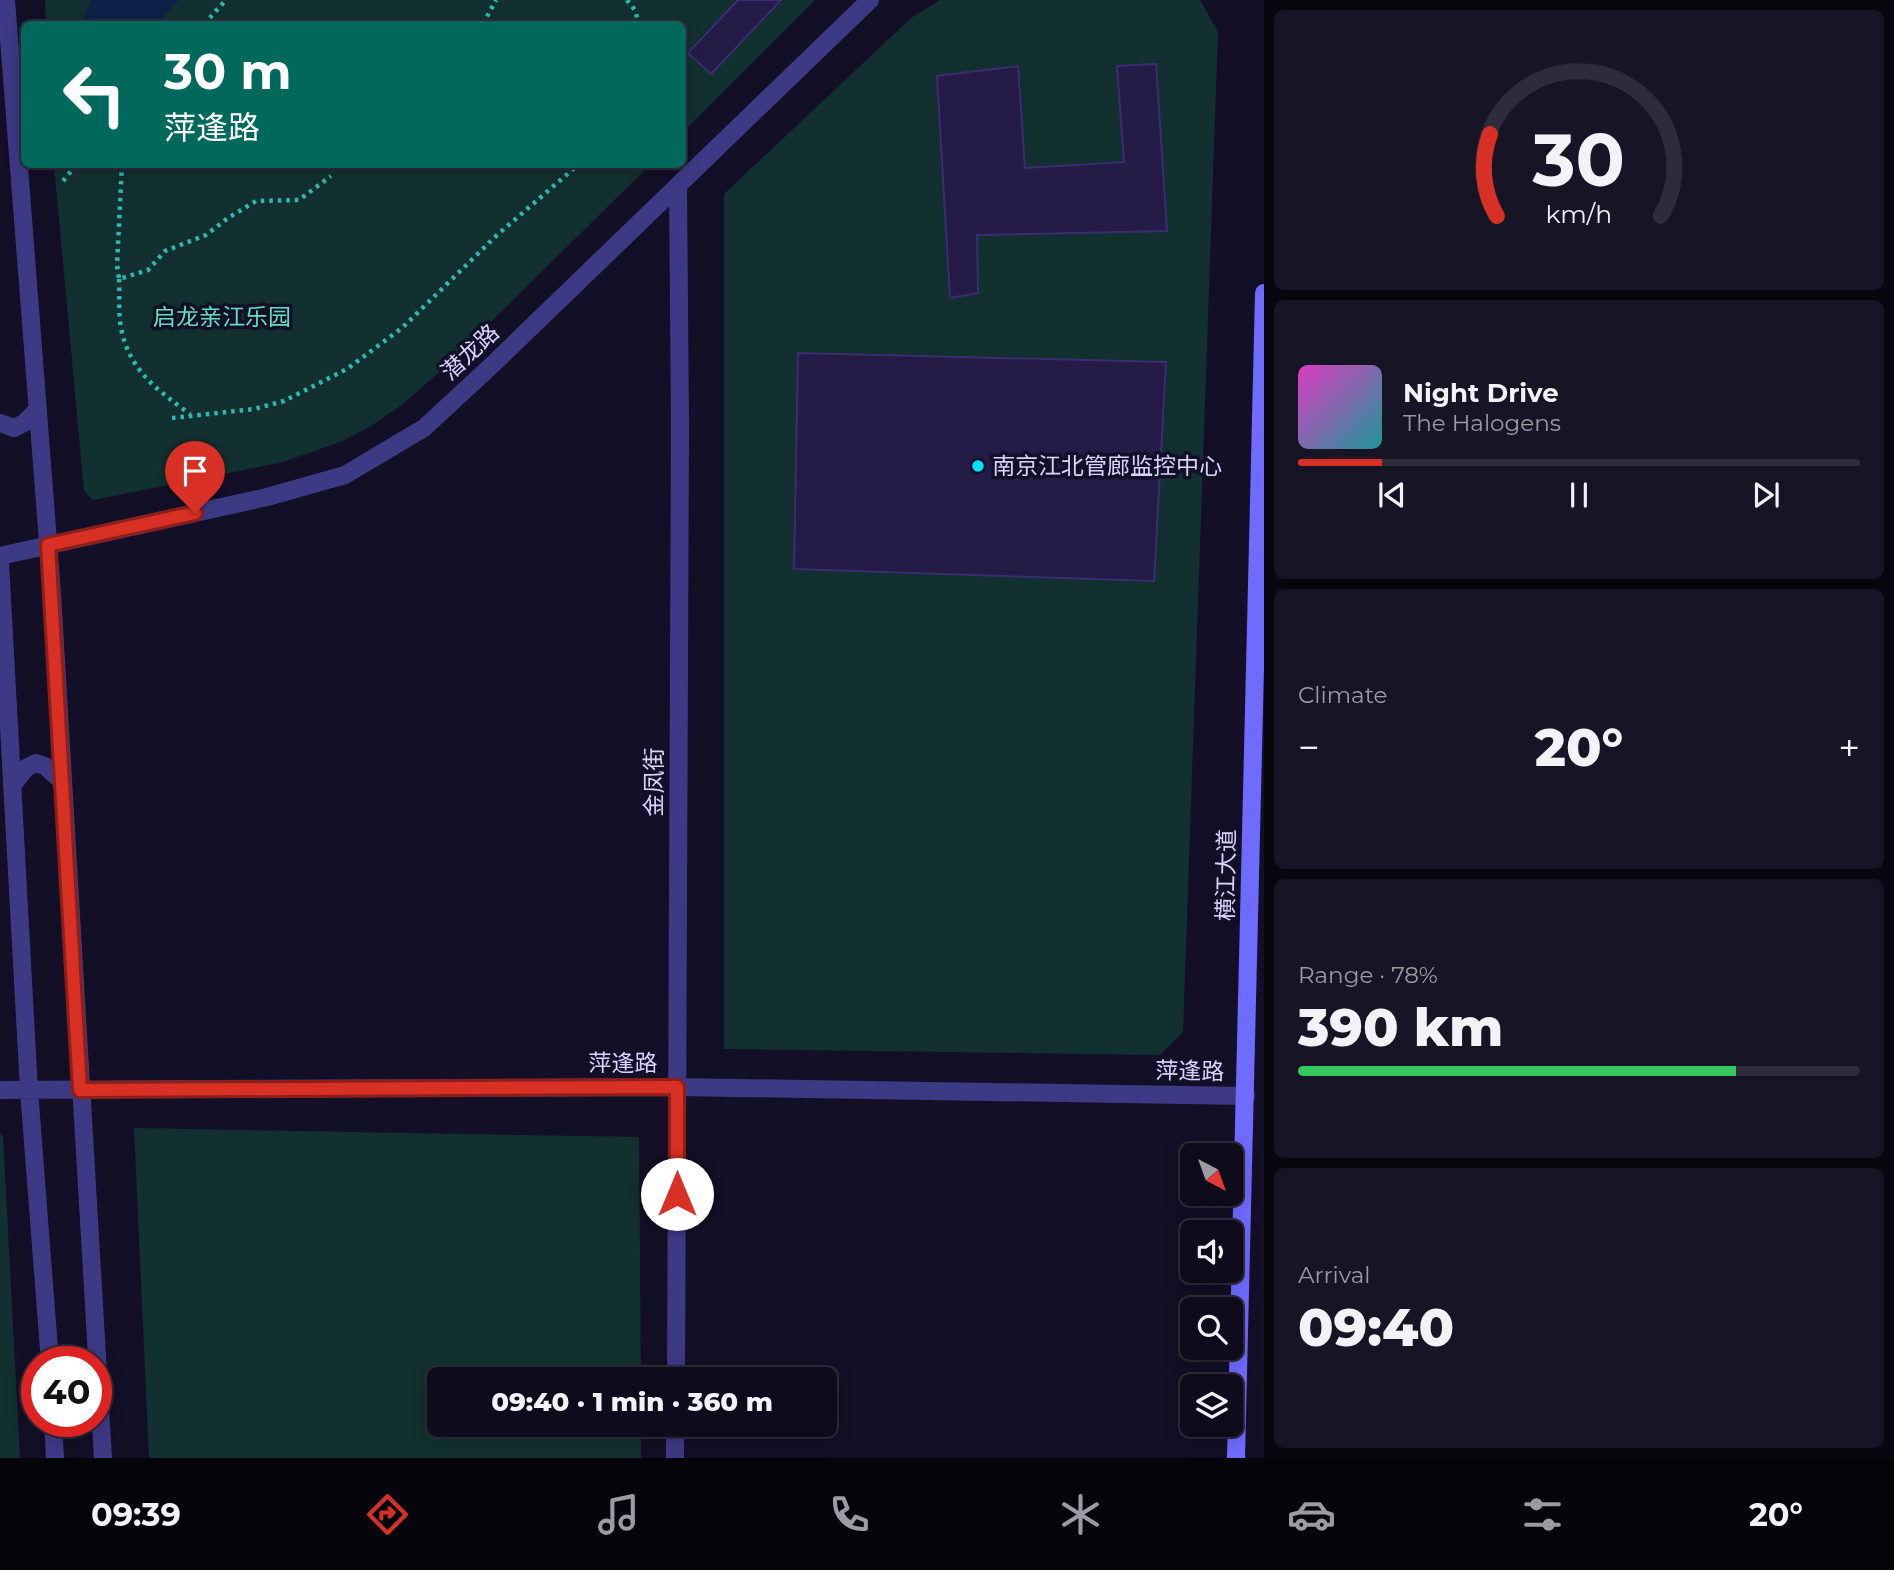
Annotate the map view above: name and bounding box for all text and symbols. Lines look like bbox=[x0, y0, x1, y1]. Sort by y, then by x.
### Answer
text: 30 m bbox=[164, 42, 292, 101]
icon: left bbox=[49, 49, 140, 140]
text: 萍逢路 bbox=[164, 108, 260, 147]
text: 30 bbox=[1532, 116, 1625, 204]
text: km/h bbox=[1546, 199, 1612, 229]
park label: 启龙亲江乐园 bbox=[153, 303, 291, 331]
street label: 潜龙路 bbox=[435, 318, 505, 386]
text: Night Drive bbox=[1403, 377, 1559, 409]
text: The Halogens bbox=[1403, 409, 1561, 437]
pin bbox=[165, 441, 225, 513]
icon: arrive bbox=[176, 452, 214, 490]
place label: 南京江北管廊监控中心 bbox=[992, 452, 1222, 480]
marker: 南京江北管廊监控中心 bbox=[970, 458, 986, 474]
icon: previous bbox=[1373, 476, 1411, 514]
icon: pause bbox=[1560, 476, 1598, 514]
icon: next bbox=[1747, 476, 1785, 514]
text: Climate bbox=[1298, 681, 1387, 709]
text: 20° bbox=[1535, 716, 1623, 779]
text: − bbox=[1298, 724, 1320, 771]
text: + bbox=[1838, 724, 1860, 771]
street label: 金凤街 bbox=[640, 748, 668, 817]
street label: 横江大道 bbox=[1211, 829, 1241, 921]
text: Range · 78% bbox=[1298, 961, 1438, 989]
text: 390 km bbox=[1298, 996, 1503, 1059]
street label: 萍逢路 bbox=[589, 1049, 658, 1077]
street label: 萍逢路 bbox=[1155, 1056, 1225, 1086]
north arrow bbox=[1180, 1143, 1242, 1206]
map controls bbox=[1180, 1143, 1243, 1437]
position arrow bbox=[640, 1157, 714, 1231]
button: sound bbox=[1180, 1220, 1243, 1283]
text: Arrival bbox=[1298, 1261, 1371, 1289]
text: 09:40 bbox=[1298, 1296, 1454, 1359]
button: search bbox=[1180, 1297, 1243, 1360]
speed limit sign: 40 bbox=[21, 1346, 112, 1437]
button: layers bbox=[1180, 1374, 1243, 1437]
text: 09:40 · 1 min · 360 m bbox=[491, 1386, 773, 1418]
icon: directions bbox=[363, 1490, 412, 1539]
icon: music bbox=[594, 1490, 643, 1539]
icon: phone bbox=[825, 1490, 874, 1539]
icon: climate bbox=[1056, 1490, 1105, 1539]
icon: car bbox=[1287, 1490, 1336, 1539]
icon: filters bbox=[1518, 1490, 1567, 1539]
text: 09:39 bbox=[91, 1495, 181, 1534]
text: 20° bbox=[1749, 1495, 1803, 1534]

